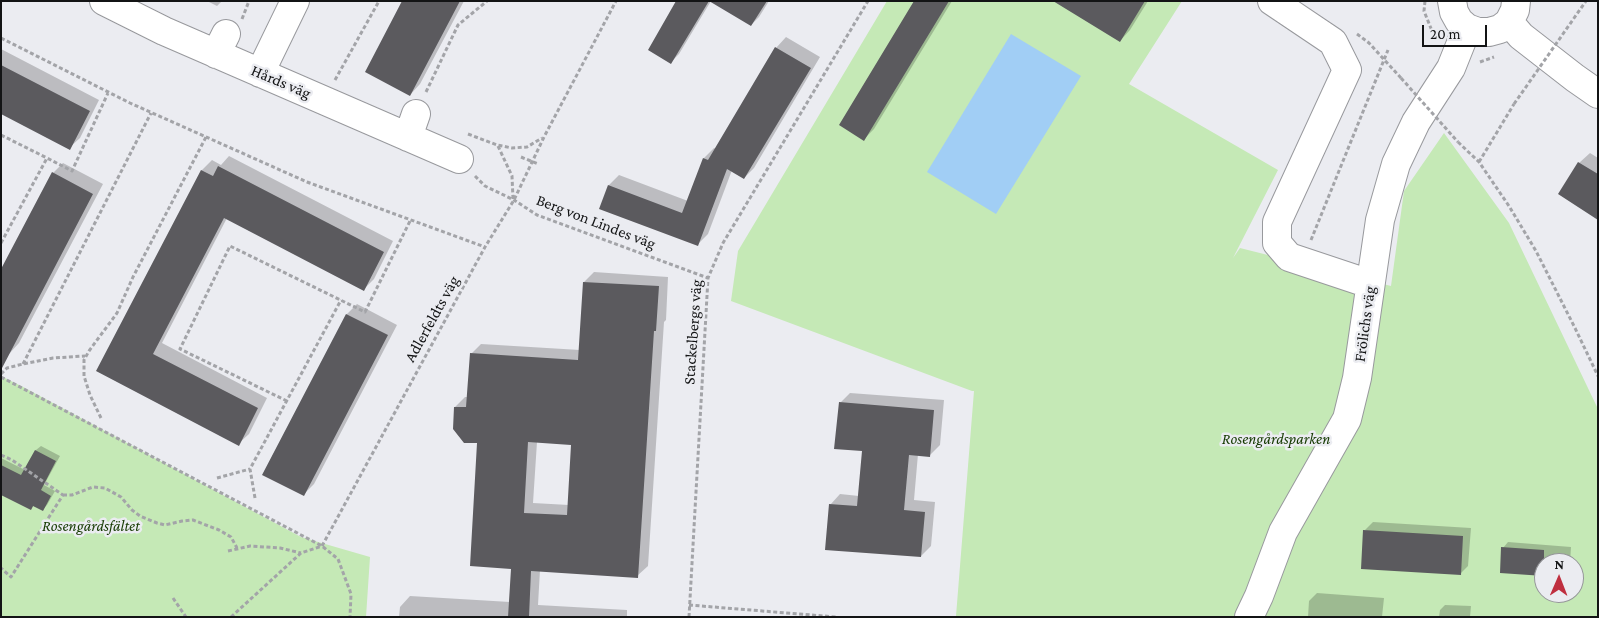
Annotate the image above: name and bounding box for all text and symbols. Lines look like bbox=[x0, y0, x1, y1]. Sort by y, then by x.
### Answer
scale bar bbox=[1424, 15, 1489, 47]
text: 20 m bbox=[1430, 26, 1461, 42]
street label: Hårds väg bbox=[248, 61, 314, 103]
street label: Berg von Lindes väg bbox=[533, 190, 659, 254]
street label: Adlerfeldts väg bbox=[400, 273, 464, 365]
street label: Stackelbergs väg bbox=[680, 279, 706, 385]
street label: Frölichs väg bbox=[1350, 285, 1380, 363]
park label: Rosengårdsparken bbox=[1222, 429, 1330, 449]
park label: Rosengårdsfältet bbox=[42, 516, 140, 536]
north arrow bbox=[1534, 553, 1584, 603]
text: N bbox=[1554, 556, 1564, 572]

